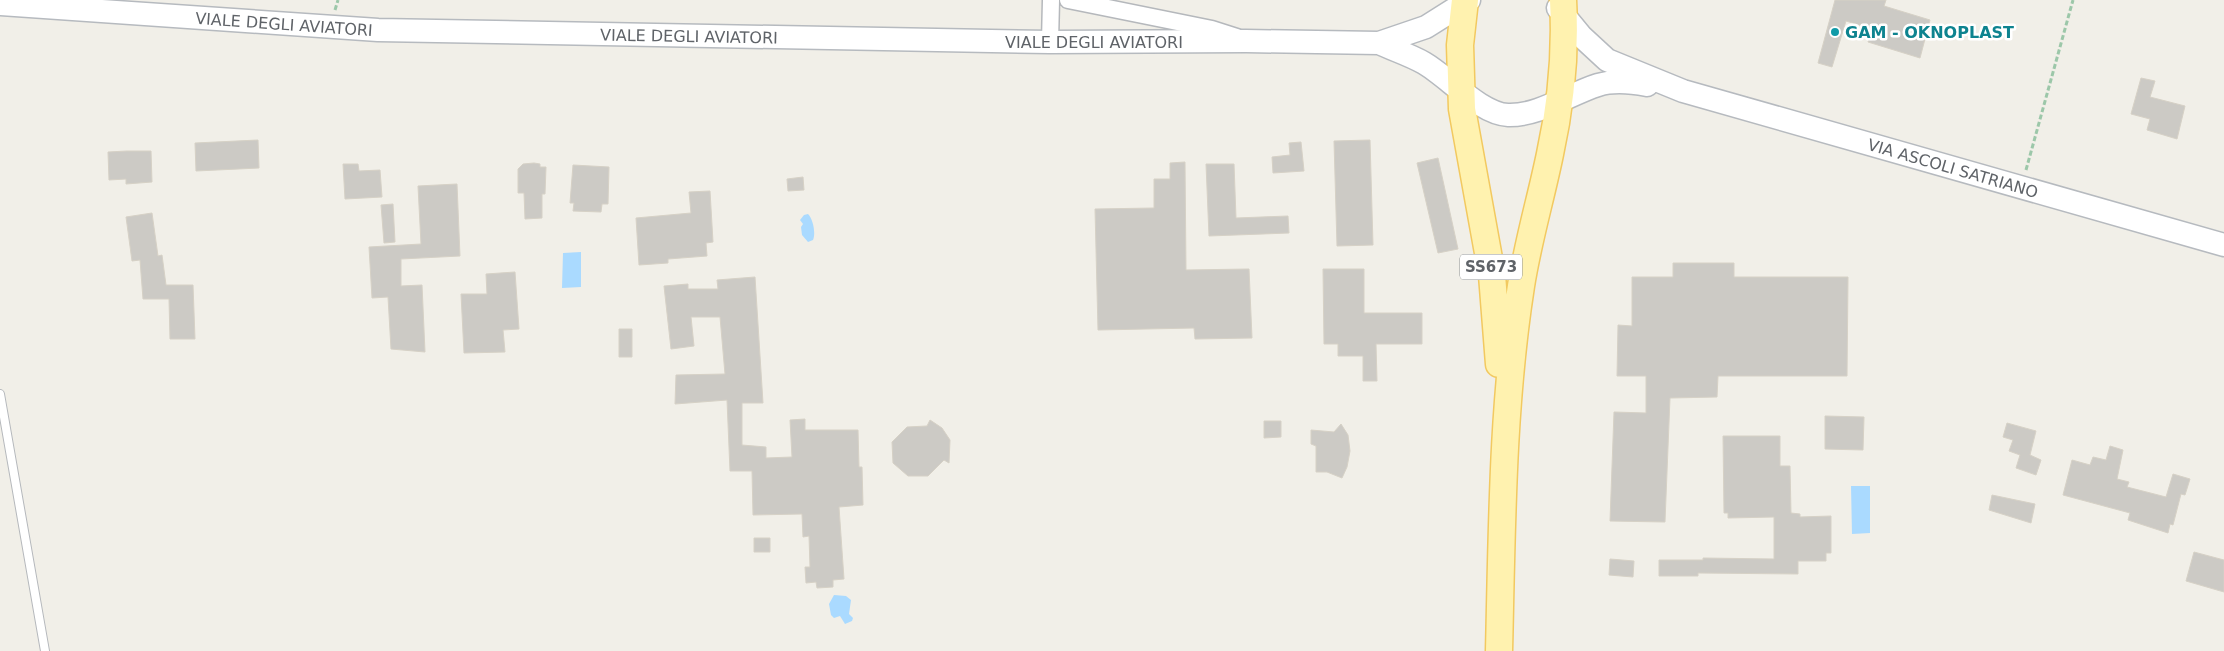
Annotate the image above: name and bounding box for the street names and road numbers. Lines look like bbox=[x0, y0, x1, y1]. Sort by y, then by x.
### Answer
street label: VIALE DEGLI AVIATORI bbox=[195, 9, 373, 40]
street label: VIALE DEGLI AVIATORI bbox=[600, 25, 778, 48]
street label: VIALE DEGLI AVIATORI bbox=[1005, 33, 1183, 52]
street label: VIA ASCOLI SATRIANO bbox=[1865, 135, 2040, 202]
road number: SS673 bbox=[1460, 254, 1522, 280]

